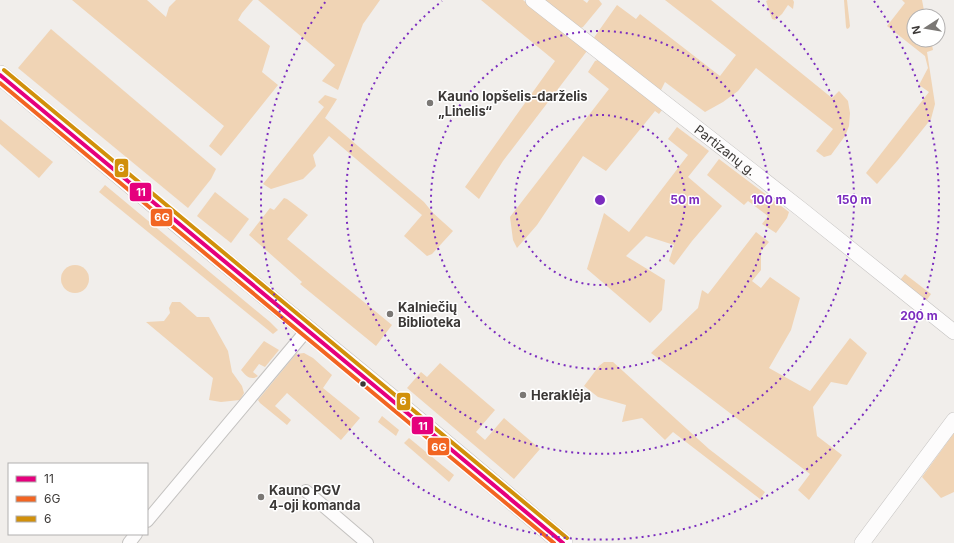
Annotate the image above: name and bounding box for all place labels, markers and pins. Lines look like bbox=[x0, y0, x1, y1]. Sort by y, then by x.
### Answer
place label: Kauno lopšelis-darželis „Linelis“ bbox=[438, 88, 588, 119]
marker: Kauno lopšelis-darželis „Linelis“ bbox=[425, 98, 435, 108]
centre of rings bbox=[593, 193, 607, 207]
place label: Kalniečių Biblioteka bbox=[398, 299, 461, 330]
marker: Kalniečių Biblioteka bbox=[385, 309, 395, 319]
unlabelled marker bbox=[358, 379, 368, 389]
place label: Heraklėja bbox=[531, 387, 591, 403]
marker: Heraklėja bbox=[518, 390, 528, 400]
place label: Kauno PGV 4-oji komanda bbox=[269, 482, 360, 513]
marker: Kauno PGV 4-oji komanda bbox=[256, 492, 266, 502]

